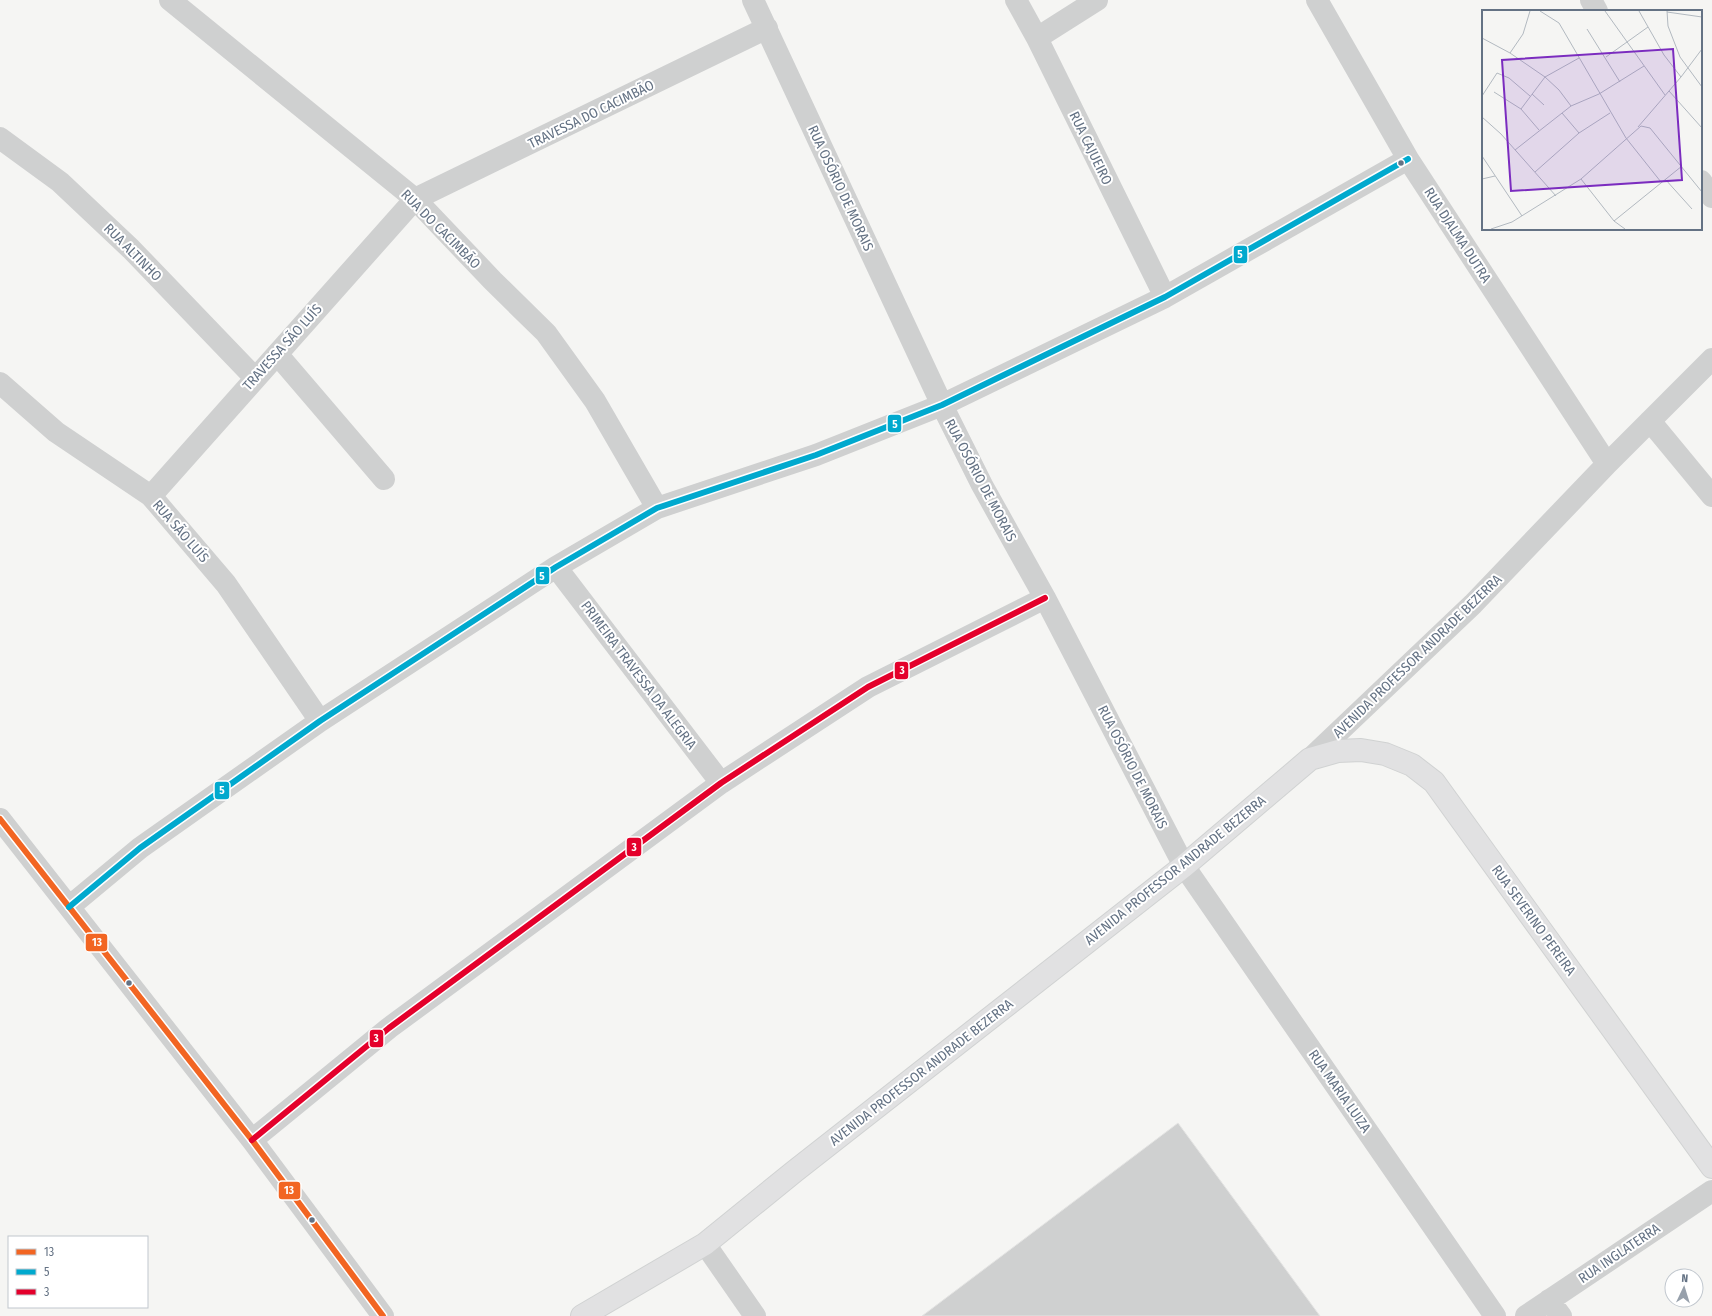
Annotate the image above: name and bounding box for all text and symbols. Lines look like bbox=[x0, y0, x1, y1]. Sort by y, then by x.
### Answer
inset map bbox=[1482, 10, 1702, 230]
street label: TRAVESSA DO CACIMBÃO bbox=[525, 76, 657, 152]
street label: RUA CAJUEIRO bbox=[1066, 109, 1116, 188]
street label: RUA OSÓRIO DE MORAIS bbox=[804, 122, 878, 254]
unlabelled marker bbox=[1396, 158, 1406, 168]
street label: RUA DJALMA DUTRA bbox=[1421, 185, 1495, 287]
street label: RUA DO CACIMBÃO bbox=[397, 186, 484, 273]
street label: RUA ALTINHO bbox=[100, 220, 165, 285]
line badge: 5 bbox=[1233, 245, 1248, 264]
text: 5 bbox=[1237, 248, 1243, 261]
street label: TRAVESSA SÃO LUÍS bbox=[238, 300, 326, 394]
line badge: 5 bbox=[887, 414, 902, 433]
street label: RUA OSÓRIO DE MORAIS bbox=[941, 416, 1021, 544]
text: 5 bbox=[892, 418, 898, 431]
street label: RUA SÃO LUÍS bbox=[149, 496, 213, 566]
line badge: 5 bbox=[535, 566, 550, 585]
text: 5 bbox=[539, 570, 545, 583]
street label: AVENIDA PROFESSOR ANDRADE BEZERRA bbox=[1329, 571, 1506, 742]
street label: PRIMEIRA TRAVESSA DA ALEGRIA bbox=[577, 598, 700, 753]
line badge: 3 bbox=[894, 661, 909, 680]
text: 3 bbox=[898, 664, 905, 677]
street label: RUA OSÓRIO DE MORAIS bbox=[1094, 702, 1172, 832]
line badge: 5 bbox=[214, 781, 230, 800]
text: 5 bbox=[219, 784, 225, 797]
street label: AVENIDA PROFESSOR ANDRADE BEZERRA bbox=[1081, 792, 1270, 949]
line badge: 3 bbox=[626, 837, 642, 857]
text: 3 bbox=[630, 841, 637, 854]
street label: RUA SEVERINO PEREIRA bbox=[1488, 862, 1580, 979]
line badge: 13 bbox=[85, 933, 108, 952]
text: 13 bbox=[92, 936, 102, 949]
unlabelled marker bbox=[124, 978, 134, 988]
street label: AVENIDA PROFESSOR ANDRADE BEZERRA bbox=[826, 995, 1017, 1149]
line badge: 3 bbox=[369, 1029, 384, 1048]
text: 3 bbox=[372, 1032, 379, 1045]
street label: RUA MARIA LUIZA bbox=[1305, 1047, 1375, 1137]
line badge: 13 bbox=[278, 1181, 301, 1200]
text: 13 bbox=[284, 1184, 294, 1197]
unlabelled marker bbox=[307, 1215, 317, 1225]
street label: RUA INGLATERRA bbox=[1575, 1219, 1664, 1287]
legend bbox=[8, 1236, 148, 1308]
text: 13 bbox=[44, 1245, 54, 1259]
text: 5 bbox=[44, 1265, 50, 1279]
north arrow bbox=[1664, 1268, 1704, 1308]
text: N bbox=[1681, 1272, 1688, 1285]
text: 3 bbox=[44, 1285, 49, 1299]

